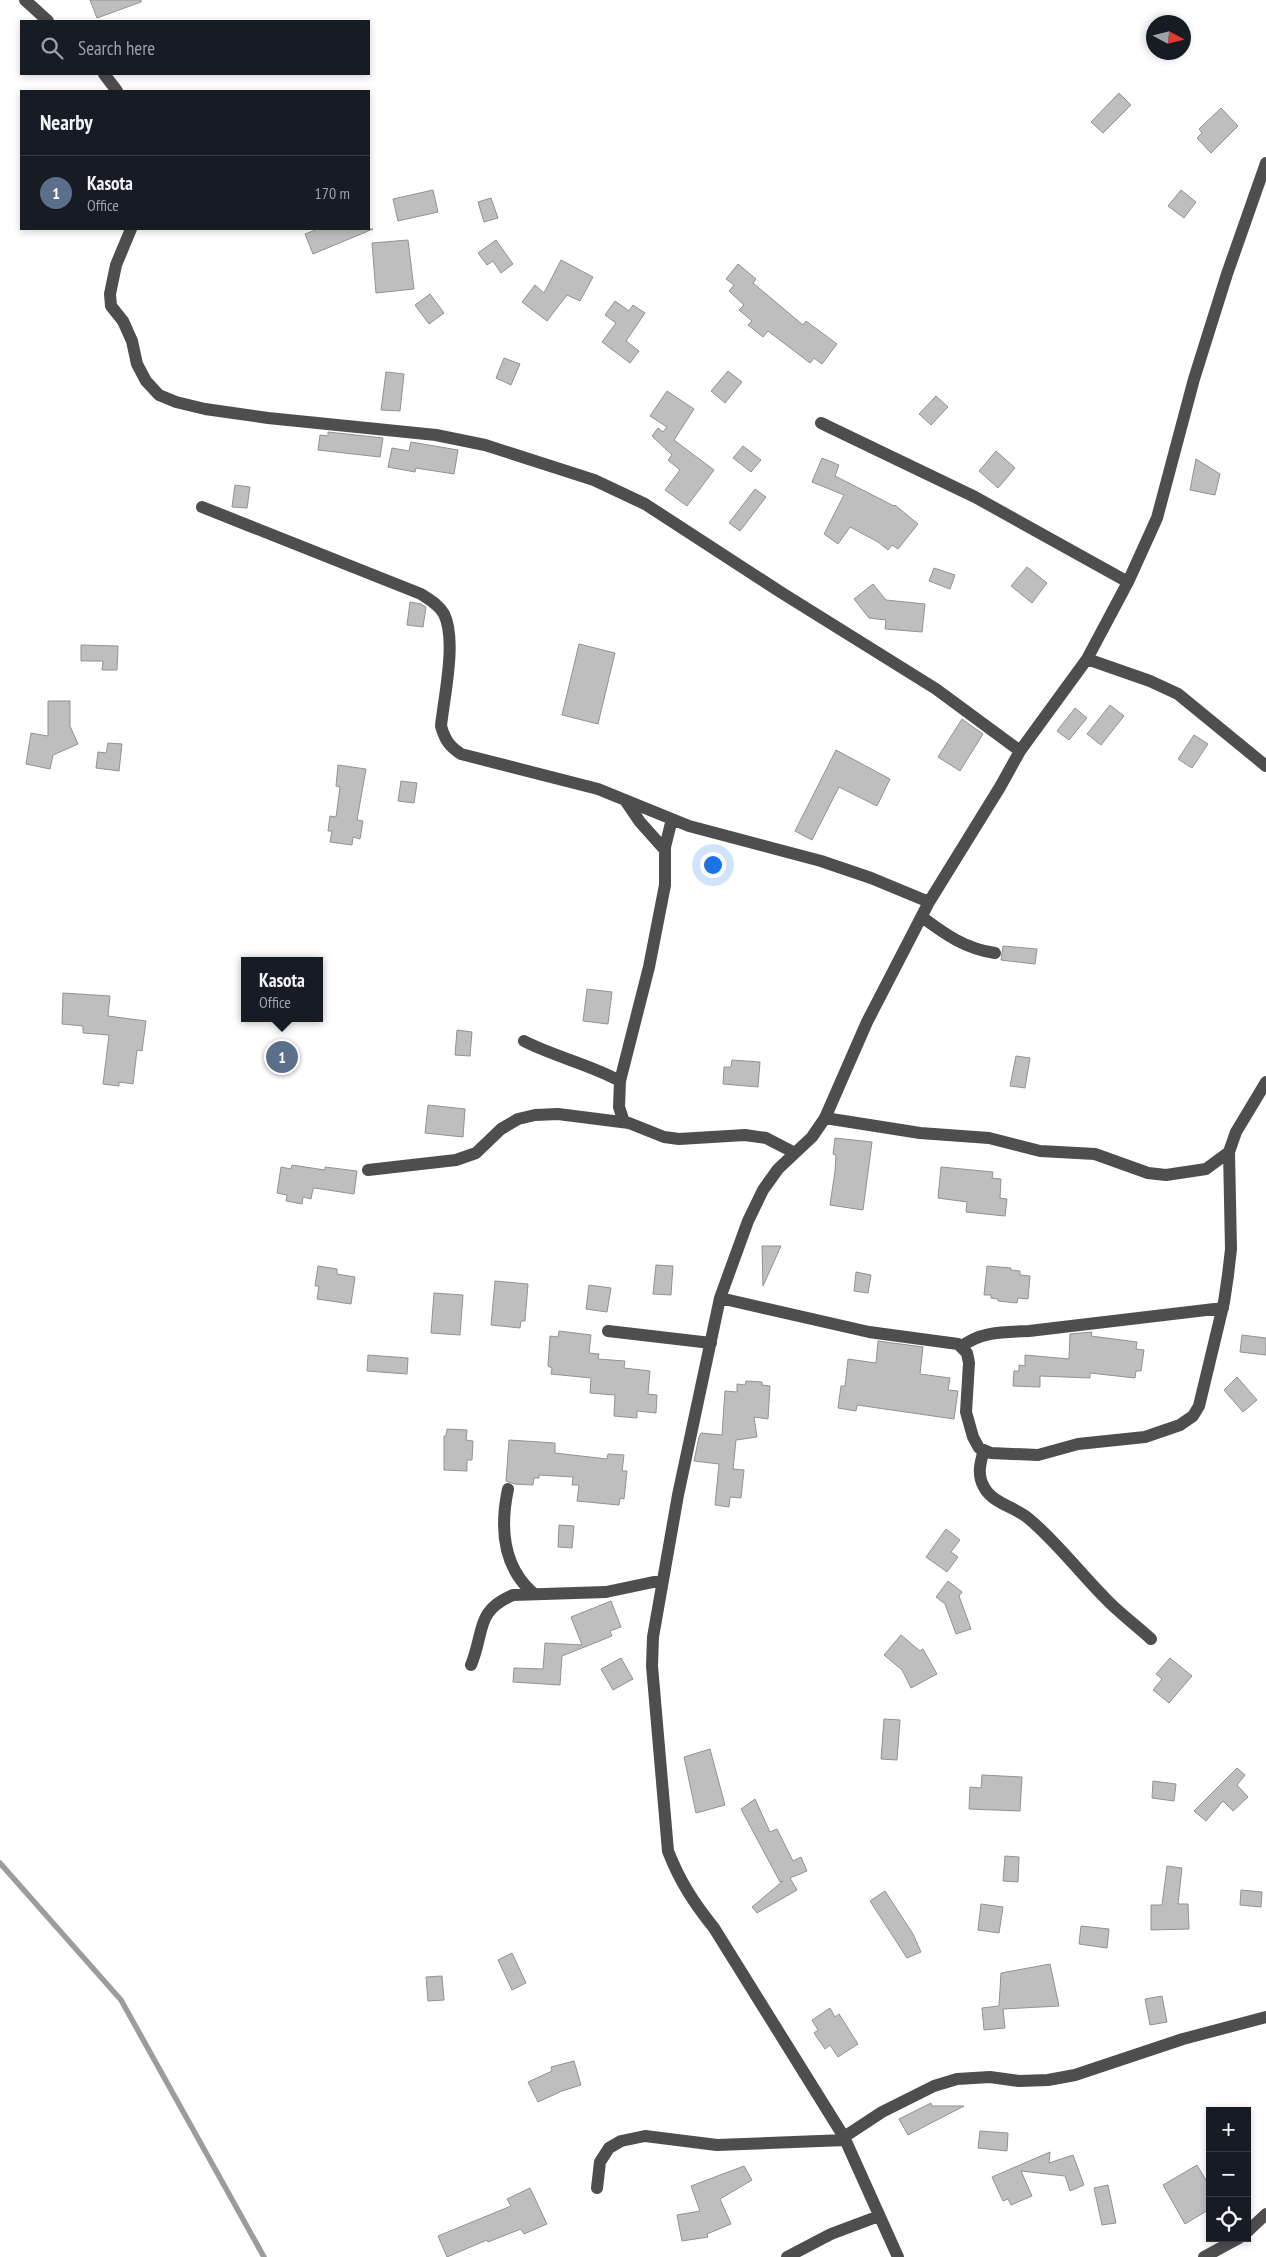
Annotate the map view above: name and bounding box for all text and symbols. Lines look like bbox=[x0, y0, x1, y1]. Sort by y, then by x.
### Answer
north arrow bbox=[1146, 15, 1191, 60]
search box bbox=[20, 20, 370, 75]
icon: search bbox=[38, 34, 66, 62]
text: Search here bbox=[78, 36, 155, 60]
text: Nearby bbox=[40, 109, 93, 136]
text: Kasota bbox=[87, 171, 133, 195]
text: 1 bbox=[52, 183, 60, 203]
text: 170 m bbox=[315, 183, 350, 203]
text: Office bbox=[87, 195, 119, 215]
your location bbox=[700, 852, 726, 878]
popup bbox=[241, 957, 323, 1022]
text: Kasota bbox=[259, 968, 305, 992]
text: Office bbox=[259, 992, 291, 1012]
pin: 1 bbox=[266, 1038, 298, 1076]
map controls bbox=[1206, 2107, 1251, 2242]
button: + bbox=[1206, 2107, 1251, 2152]
button: − bbox=[1206, 2152, 1251, 2197]
button: locate bbox=[1206, 2197, 1251, 2242]

